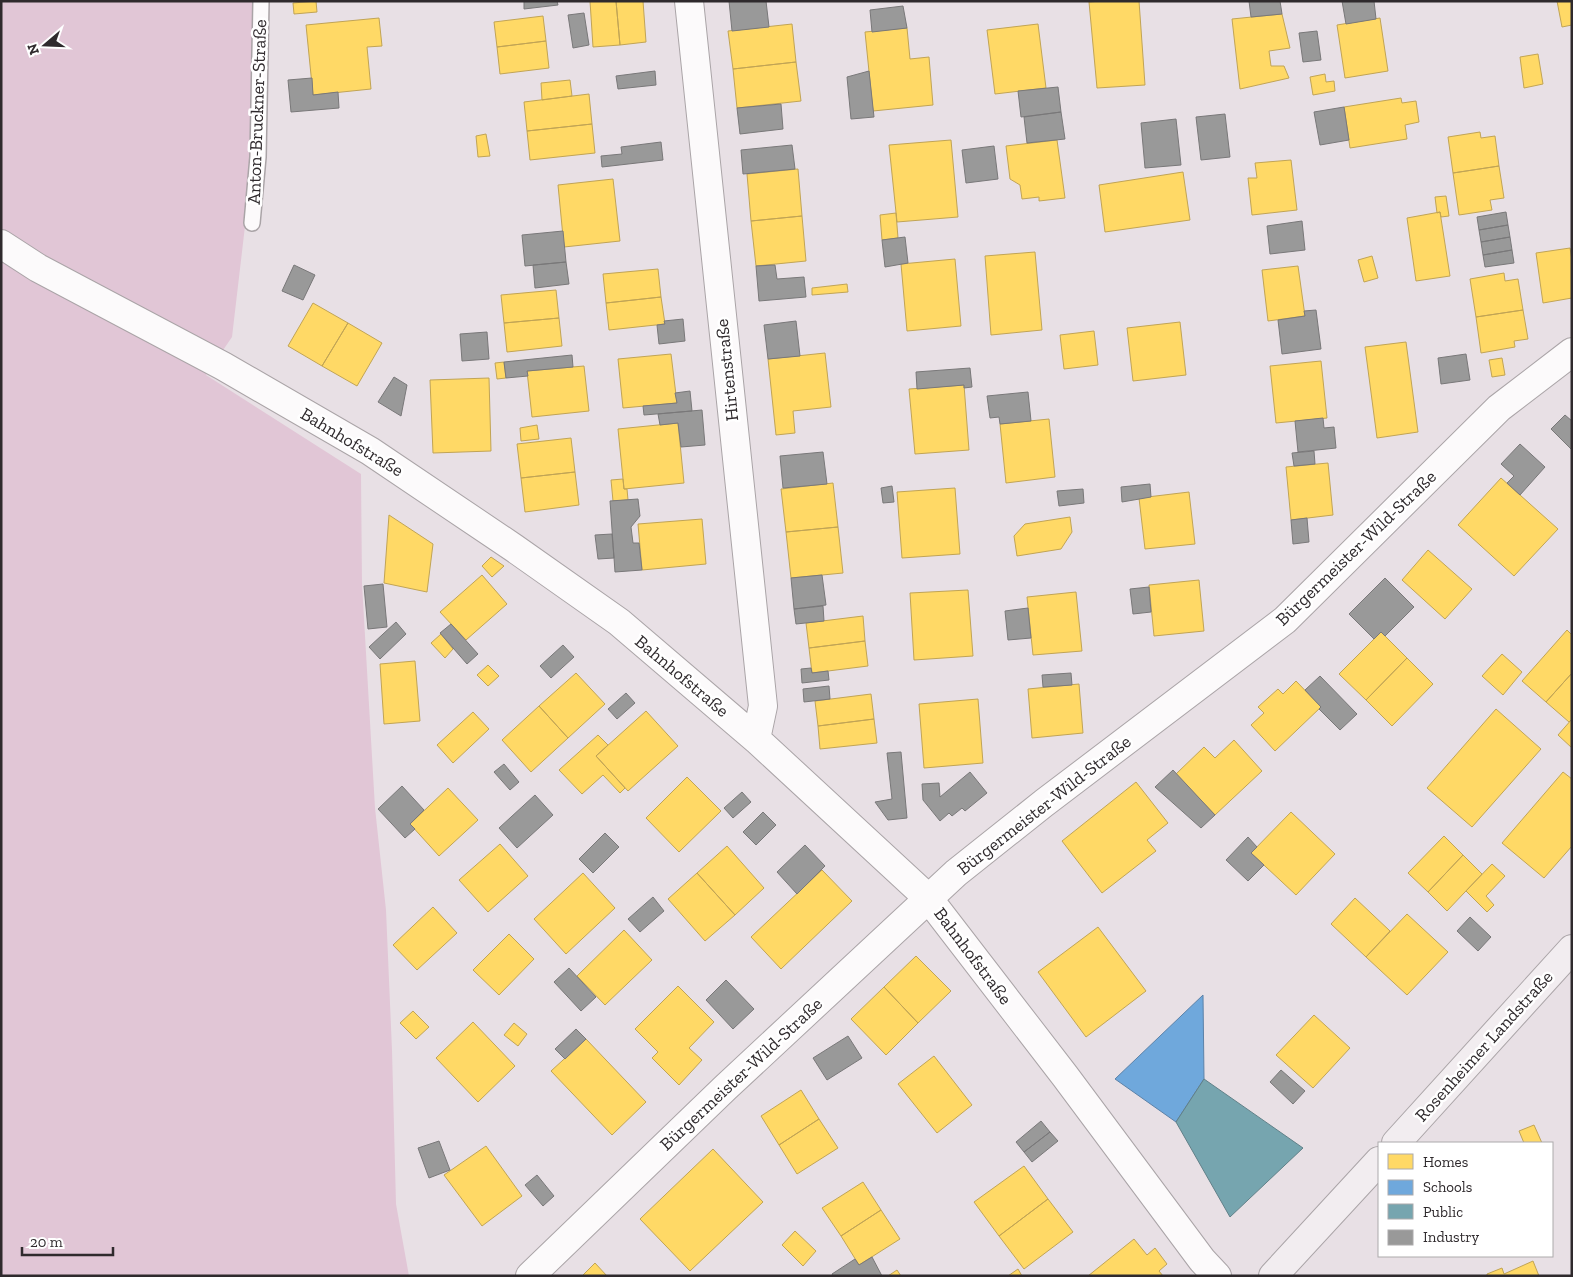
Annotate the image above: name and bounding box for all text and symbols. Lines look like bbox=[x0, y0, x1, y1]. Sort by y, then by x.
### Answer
street label: Anton-Bruckner-Straße bbox=[243, 19, 271, 205]
north arrow bbox=[20, 20, 70, 70]
text: N bbox=[23, 41, 43, 57]
street label: Hirtenstraße bbox=[711, 318, 743, 422]
street label: Bahnhofstraße bbox=[297, 403, 407, 481]
street label: Bürgermeister-Wild-Straße bbox=[1271, 466, 1441, 630]
street label: Bahnhofstraße bbox=[630, 630, 734, 722]
street label: Bürgermeister-Wild-Straße bbox=[953, 730, 1135, 880]
street label: Bahnhofstraße bbox=[929, 903, 1017, 1009]
street label: Rosenheimer Landstraße bbox=[1410, 966, 1558, 1126]
street label: Bürgermeister-Wild-Straße bbox=[655, 993, 827, 1155]
legend bbox=[1378, 1142, 1553, 1257]
text: Homes bbox=[1423, 1153, 1468, 1171]
text: Schools bbox=[1423, 1178, 1472, 1196]
text: Public bbox=[1423, 1203, 1463, 1221]
scale bar bbox=[22, 1224, 114, 1256]
text: Industry bbox=[1423, 1228, 1480, 1246]
text: 20 m bbox=[30, 1233, 63, 1251]

